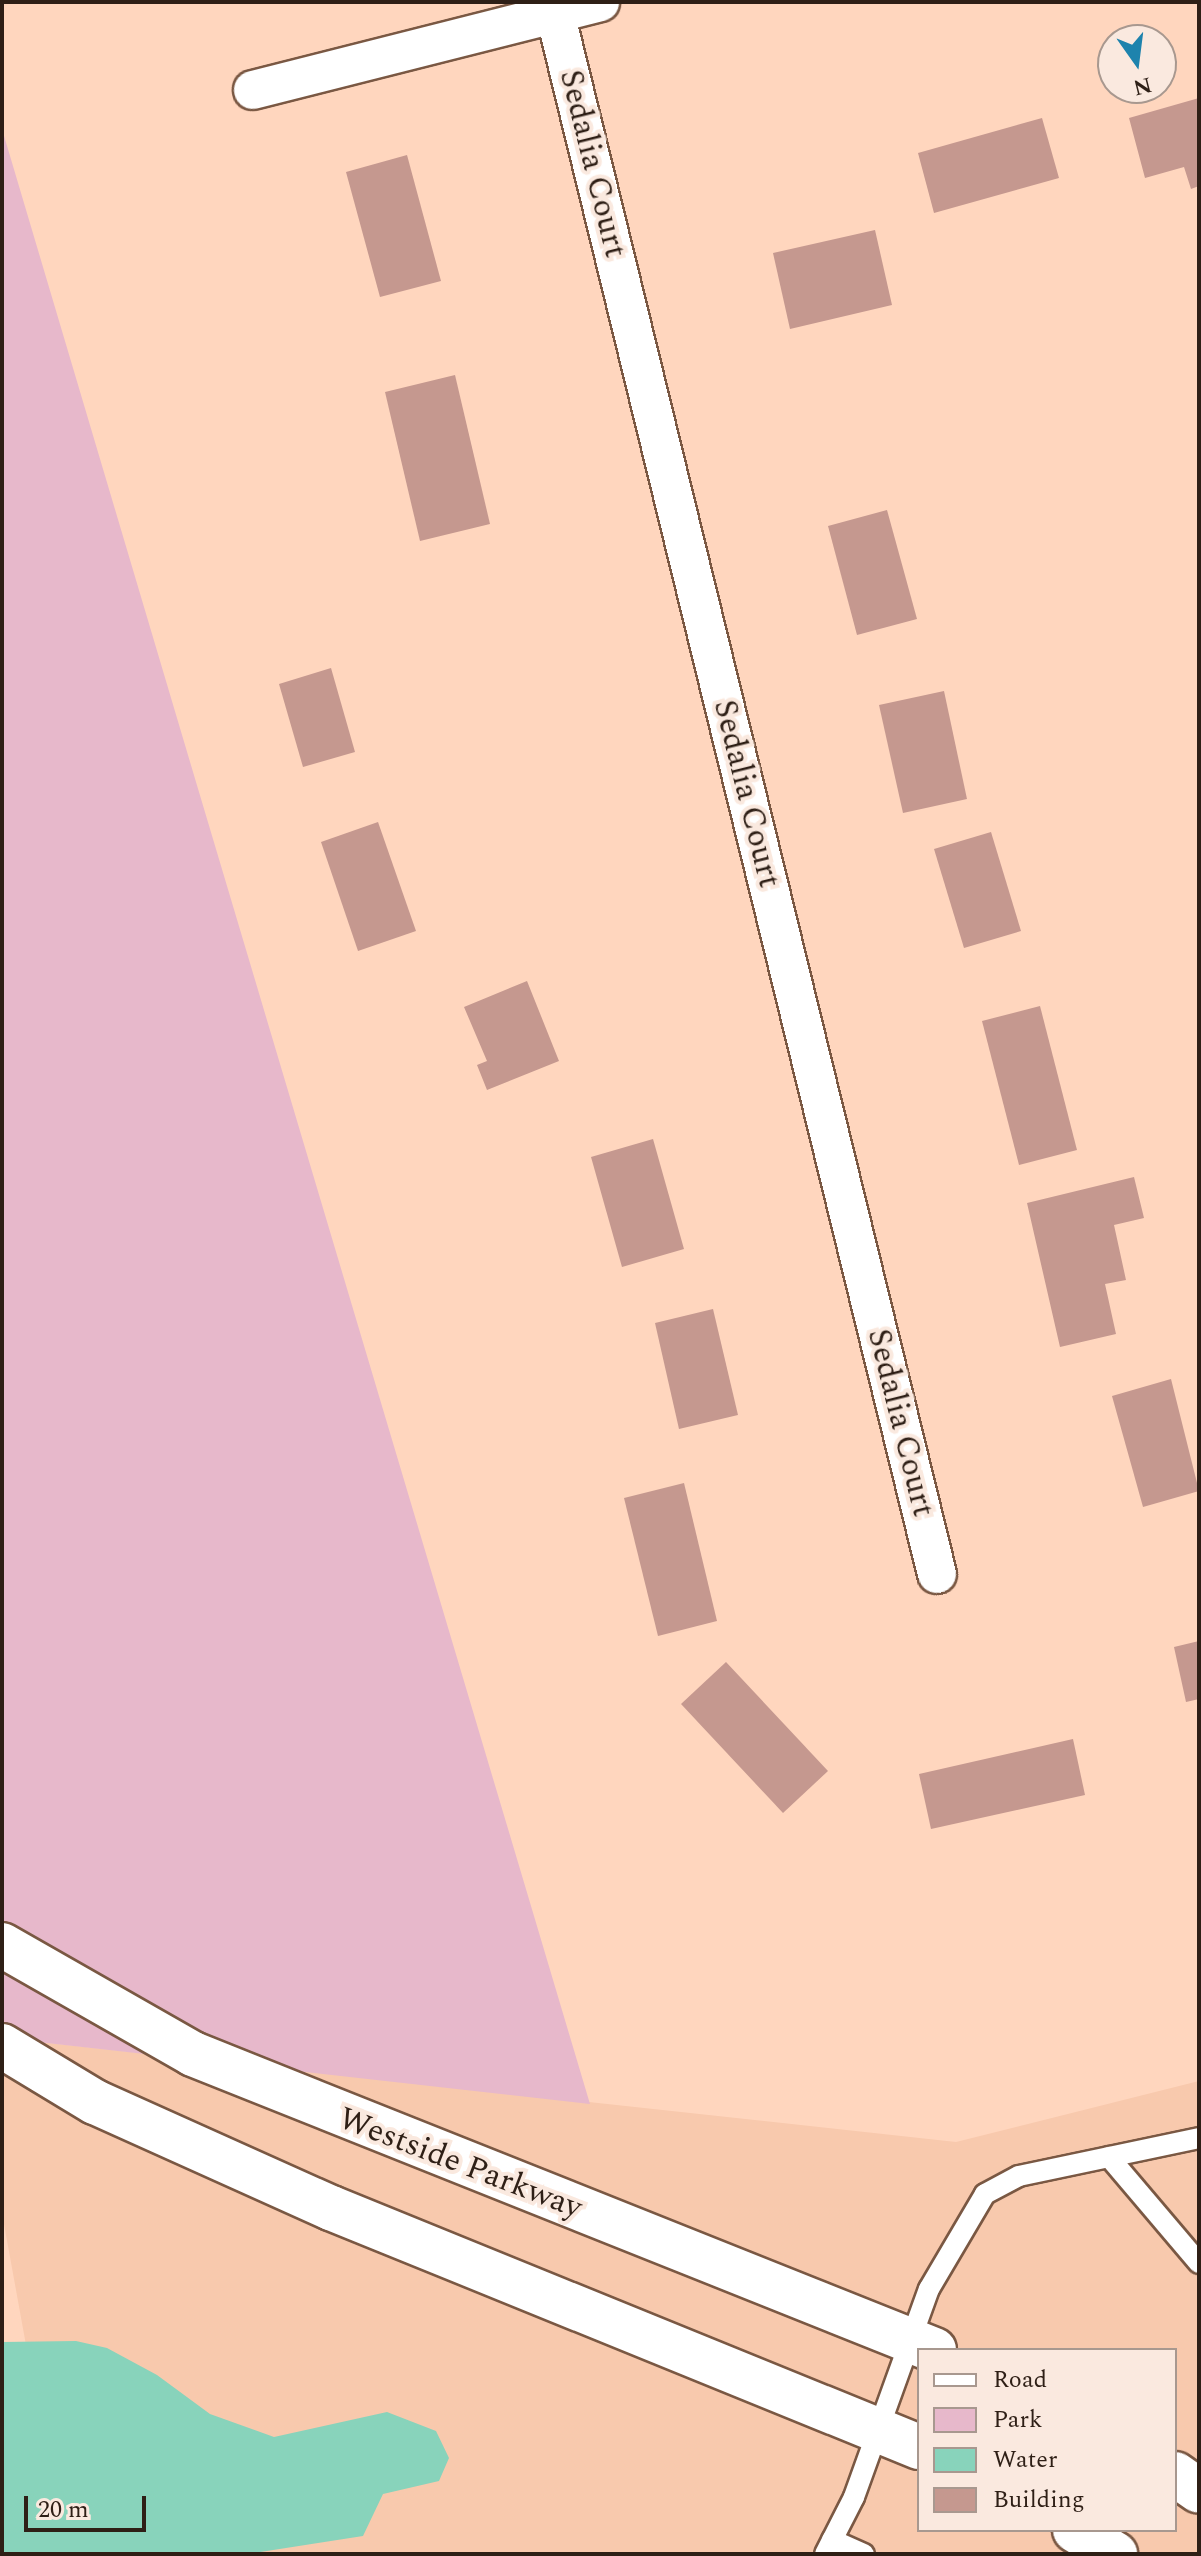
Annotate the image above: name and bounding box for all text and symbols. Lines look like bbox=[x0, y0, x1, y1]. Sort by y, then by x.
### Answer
north arrow bbox=[1097, 24, 1177, 104]
street label: Sedalia Court bbox=[550, 66, 634, 262]
text: N bbox=[1130, 68, 1155, 104]
street label: Sedalia Court bbox=[704, 696, 788, 892]
street label: Sedalia Court bbox=[858, 1325, 942, 1521]
street label: Westside Parkway bbox=[333, 2100, 587, 2228]
legend bbox=[917, 2348, 1177, 2532]
text: Road bbox=[993, 2362, 1047, 2398]
text: Park bbox=[993, 2402, 1043, 2438]
text: Water bbox=[993, 2442, 1057, 2478]
scale bar bbox=[28, 2480, 150, 2530]
text: Building bbox=[993, 2482, 1085, 2518]
text: 20 m bbox=[38, 2492, 89, 2528]

